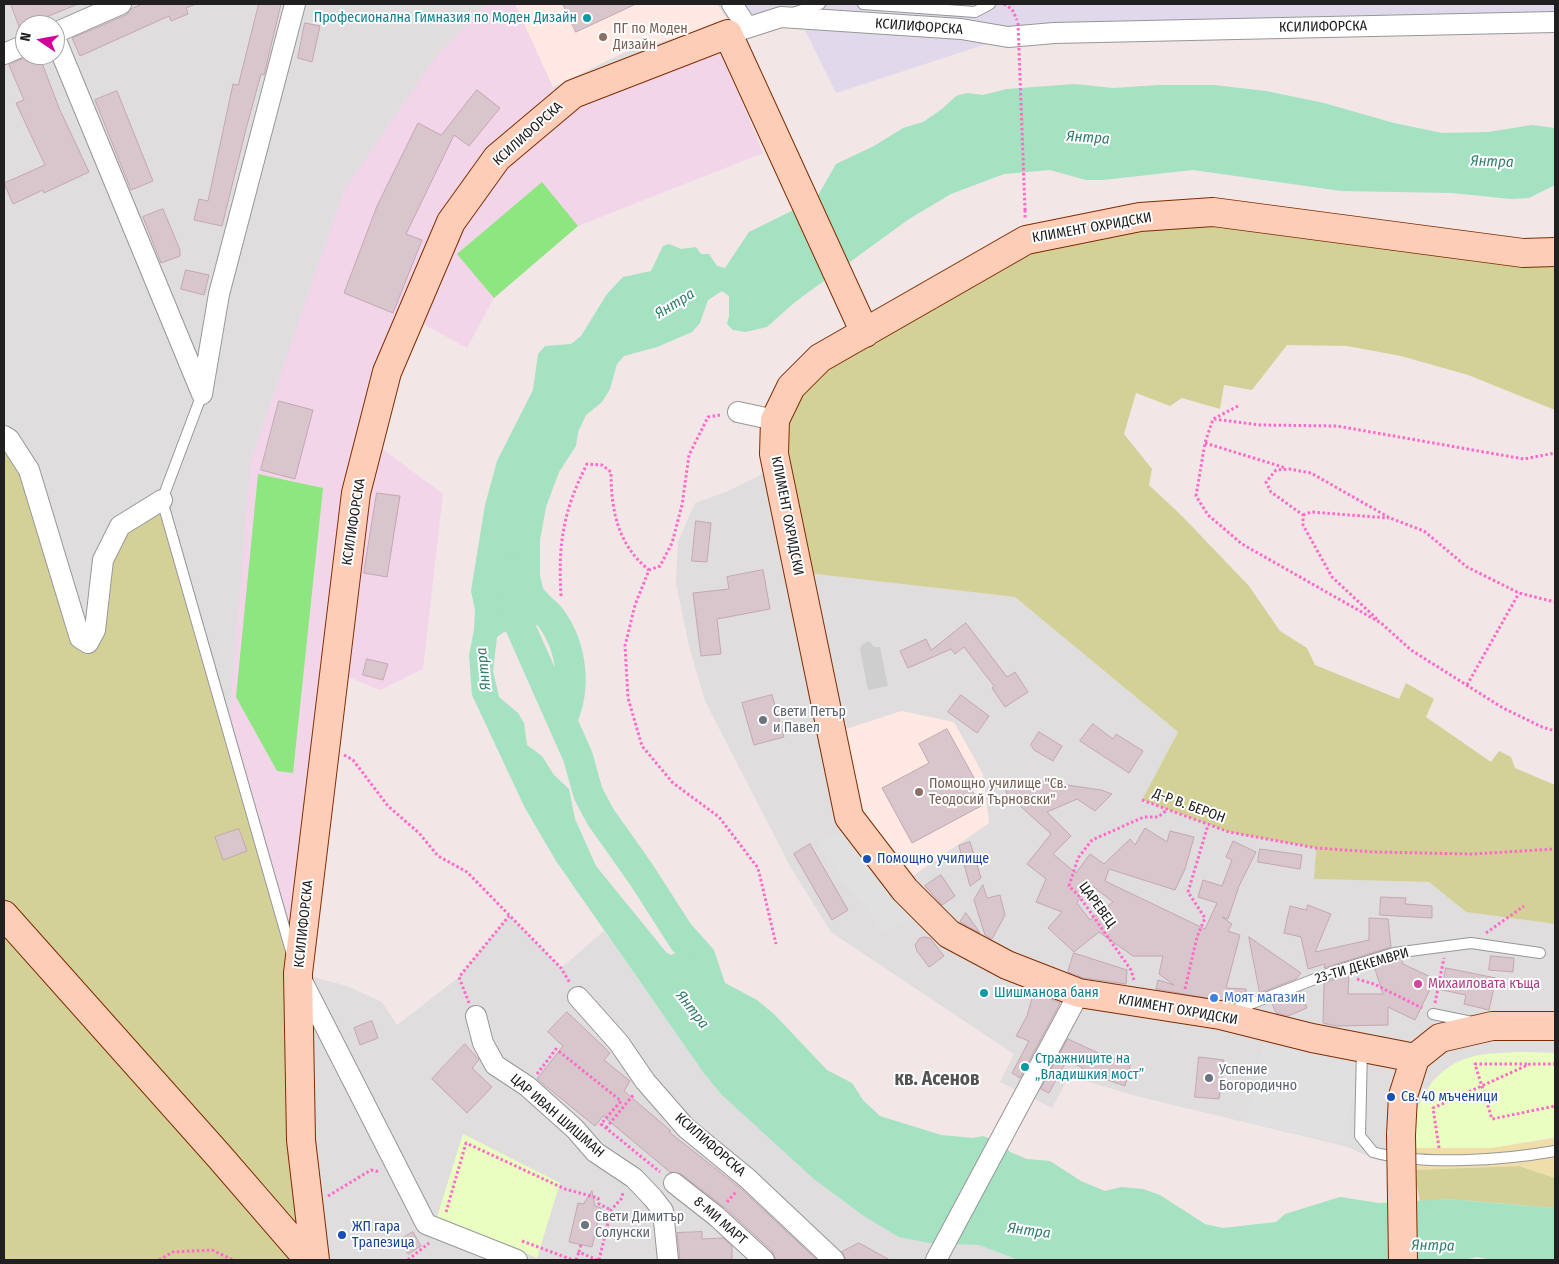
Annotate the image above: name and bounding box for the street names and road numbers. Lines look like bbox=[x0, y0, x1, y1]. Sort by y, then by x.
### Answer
street label: КСИЛИФОРСКА bbox=[875, 16, 963, 38]
street label: КСИЛИФОРСКА bbox=[1279, 18, 1367, 36]
street label: КСИЛИФОРСКА bbox=[490, 98, 566, 170]
street label: КЛИМЕНТ ОХРИДСКИ bbox=[1031, 209, 1153, 247]
street label: КЛИМЕНТ ОХРИДСКИ bbox=[767, 455, 807, 577]
street label: КСИЛИФОРСКА bbox=[339, 477, 369, 567]
street label: Д-Р В. БЕРОН bbox=[1150, 785, 1228, 827]
street label: КСИЛИФОРСКА bbox=[291, 879, 317, 969]
street label: ЦАРЕВЕЦ bbox=[1075, 879, 1119, 931]
street label: 23-ТИ ДЕКЕМВРИ bbox=[1313, 945, 1411, 987]
street label: КЛИМЕНТ ОХРИДСКИ bbox=[1117, 991, 1239, 1029]
street label: ЦАР ИВАН ШИШМАН bbox=[507, 1071, 607, 1161]
street label: КСИЛИФОРСКА bbox=[671, 1110, 749, 1180]
street label: 8-МИ МАРТ bbox=[690, 1193, 750, 1249]

